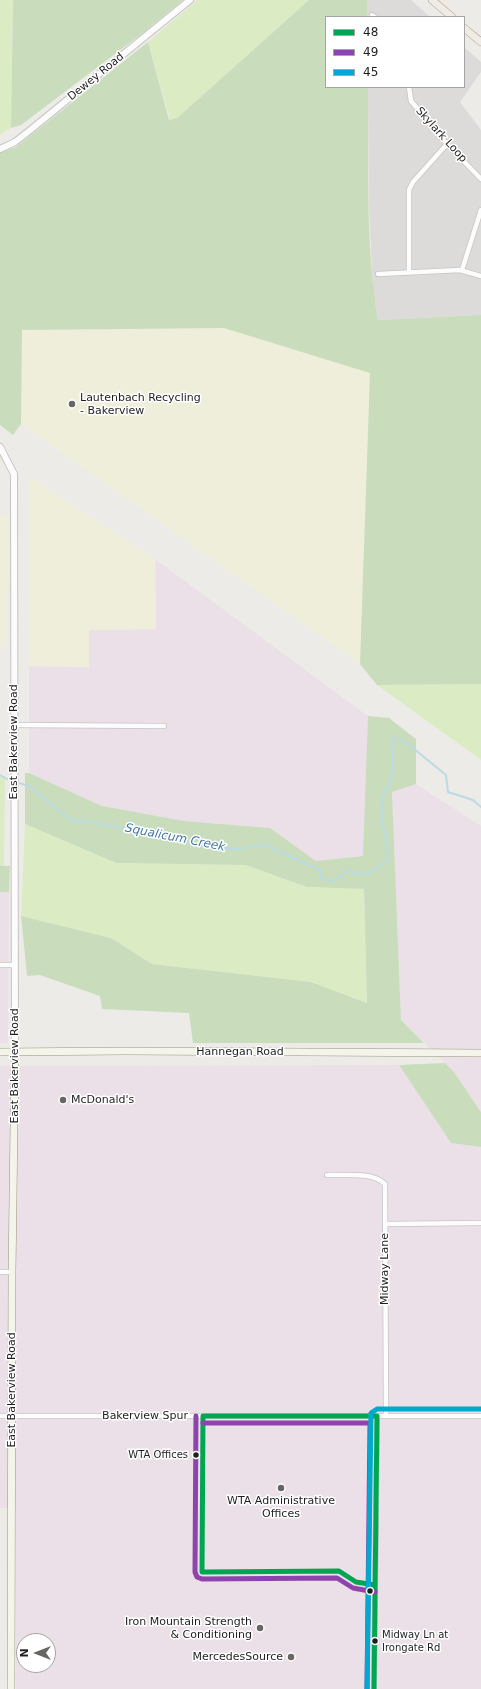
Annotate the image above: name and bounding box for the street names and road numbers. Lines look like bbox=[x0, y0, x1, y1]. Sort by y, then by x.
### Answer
street label: Dewey Road bbox=[65, 50, 127, 104]
street label: Skylark Loop bbox=[413, 105, 469, 165]
street label: East Bakerview Road bbox=[7, 684, 21, 800]
street label: East Bakerview Road bbox=[8, 1008, 22, 1124]
street label: Hannegan Road bbox=[196, 1045, 284, 1059]
street label: Midway Lane bbox=[378, 1233, 392, 1305]
street label: East Bakerview Road bbox=[5, 1332, 19, 1448]
street label: Bakerview Spur bbox=[102, 1409, 188, 1423]

